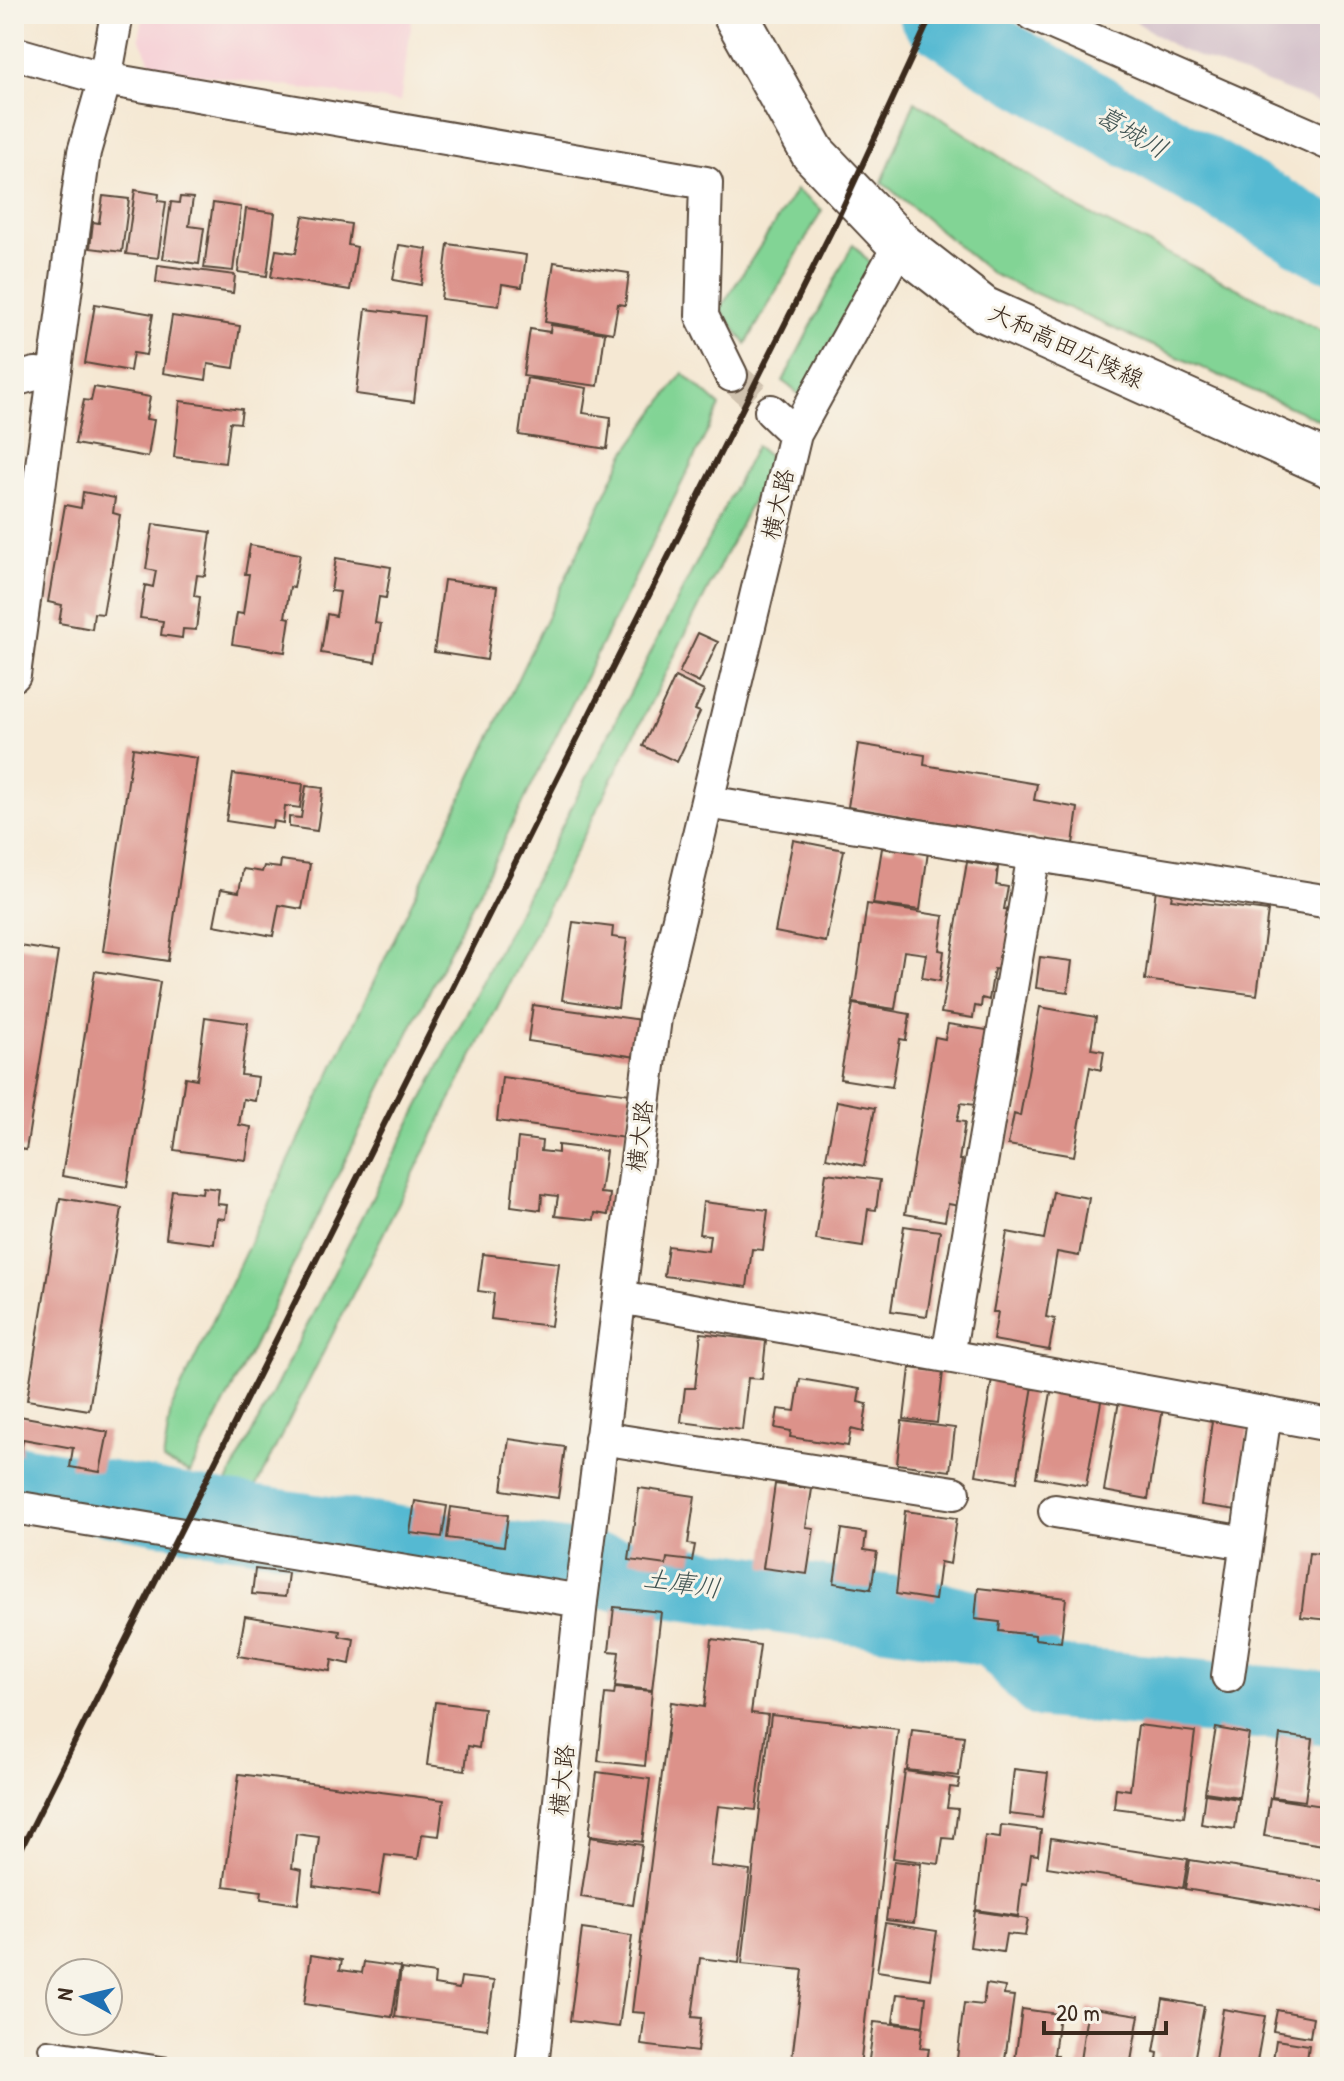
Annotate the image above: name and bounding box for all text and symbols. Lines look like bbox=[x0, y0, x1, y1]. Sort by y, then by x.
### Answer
water label: 葛城川 bbox=[1090, 97, 1175, 166]
street label: 大和高田広陵線 bbox=[984, 295, 1149, 395]
street label: 横大路 bbox=[753, 465, 801, 542]
street label: 横大路 bbox=[619, 1098, 659, 1174]
water label: 土庫川 bbox=[641, 1560, 723, 1605]
street label: 横大路 bbox=[541, 1742, 581, 1817]
north arrow bbox=[44, 1957, 124, 2037]
scale bar bbox=[1044, 1985, 1166, 2035]
text: N bbox=[49, 1986, 80, 2002]
text: 20 m bbox=[1056, 1996, 1100, 2028]

